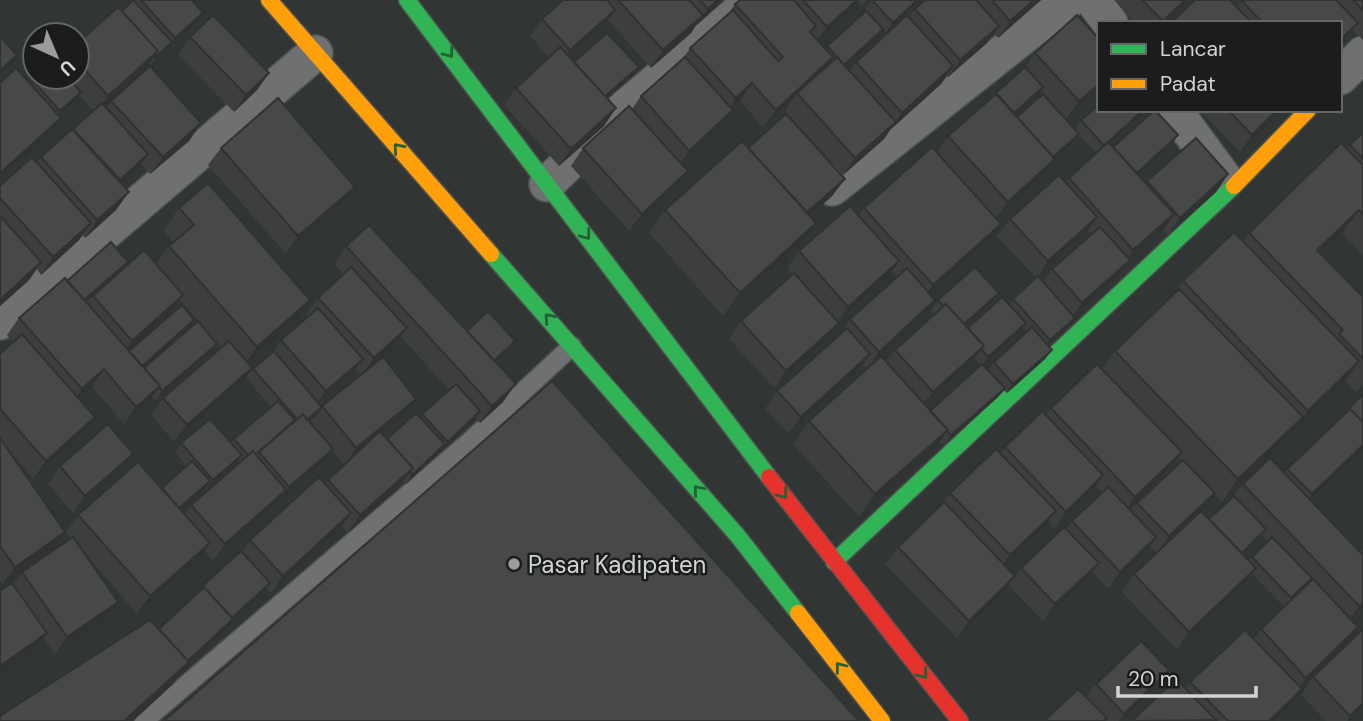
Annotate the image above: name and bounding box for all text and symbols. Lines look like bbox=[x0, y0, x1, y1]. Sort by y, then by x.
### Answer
north arrow bbox=[21, 21, 91, 91]
legend bbox=[1097, 21, 1342, 112]
text: Lancar bbox=[1160, 35, 1226, 63]
one-way arrow bbox=[441, 46, 454, 58]
text: U bbox=[54, 54, 81, 81]
text: Padat bbox=[1160, 70, 1216, 98]
one-way arrow bbox=[394, 143, 406, 156]
one-way arrow bbox=[578, 228, 590, 240]
one-way arrow bbox=[544, 314, 557, 327]
one-way arrow bbox=[694, 485, 706, 498]
one-way arrow bbox=[775, 486, 788, 499]
place label: Pasar Kadipaten bbox=[528, 549, 706, 580]
marker: Pasar Kadipaten bbox=[506, 556, 522, 572]
scale bar bbox=[1118, 654, 1256, 698]
one-way arrow bbox=[836, 663, 849, 675]
text: 20 m bbox=[1128, 665, 1179, 693]
one-way arrow bbox=[914, 666, 927, 679]

